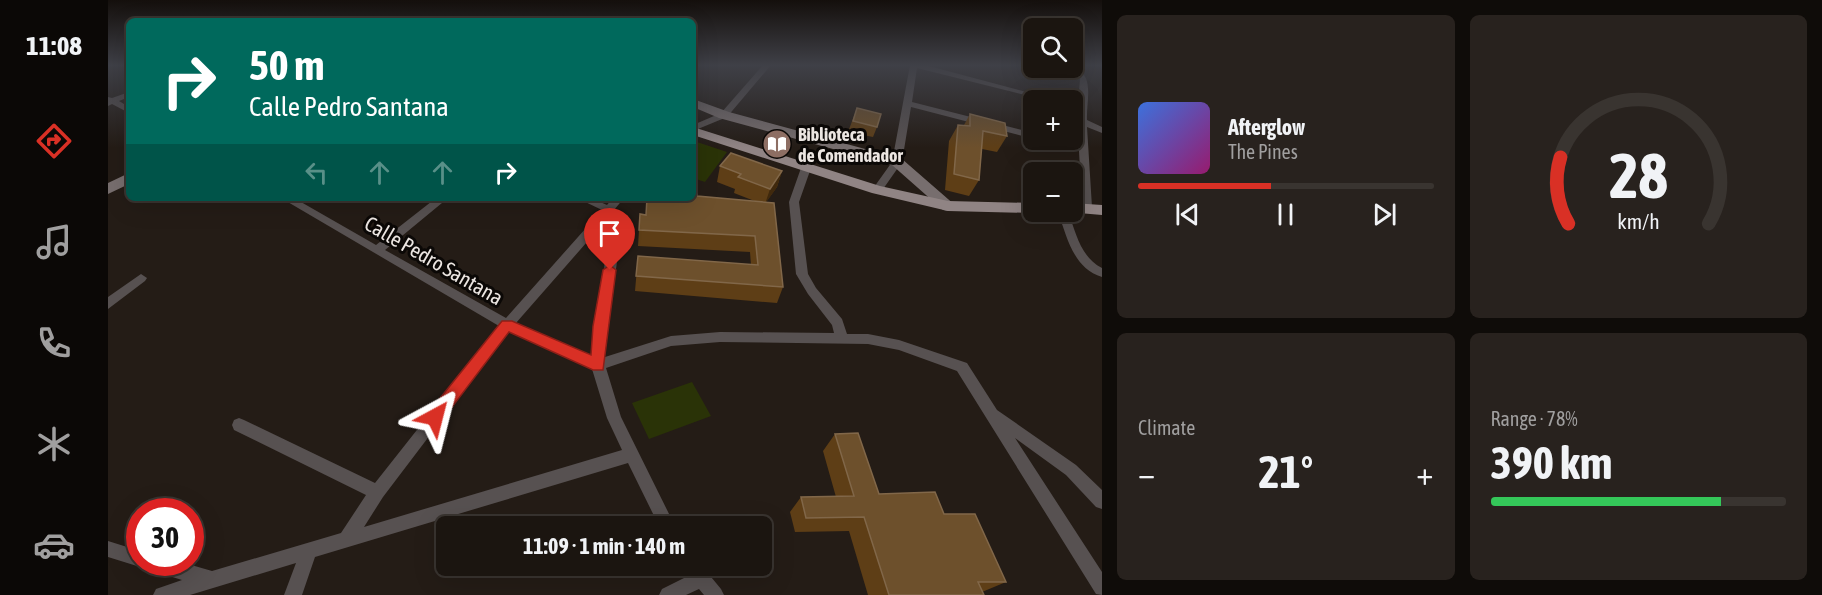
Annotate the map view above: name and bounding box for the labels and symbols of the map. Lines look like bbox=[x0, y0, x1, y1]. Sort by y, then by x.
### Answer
place label: Biblioteca de Comendador bbox=[798, 124, 903, 166]
library icon: Biblioteca de Comendador bbox=[761, 128, 793, 160]
pin bbox=[584, 208, 635, 270]
street label: Calle Pedro Santana bbox=[361, 211, 507, 309]
position arrow bbox=[403, 385, 467, 449]
speed limit sign: 30 bbox=[126, 498, 204, 576]

